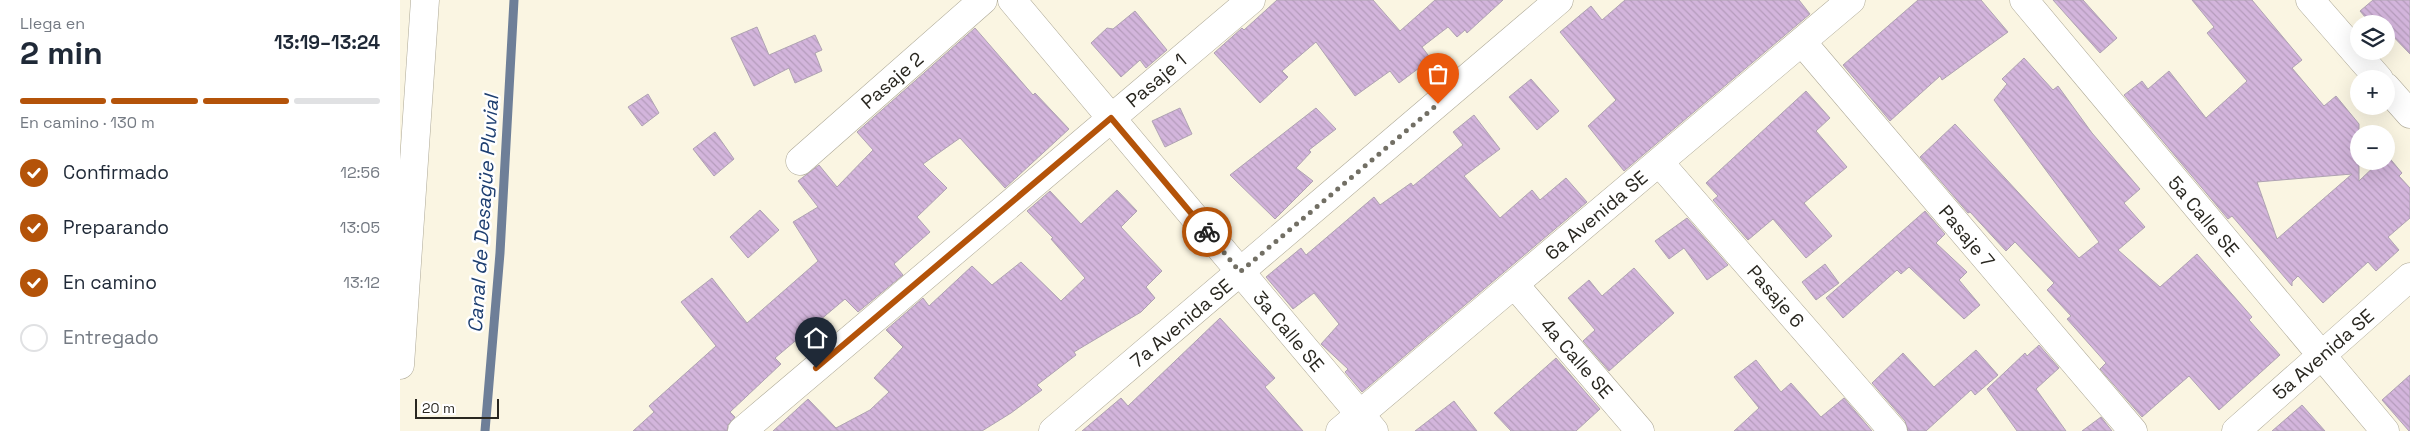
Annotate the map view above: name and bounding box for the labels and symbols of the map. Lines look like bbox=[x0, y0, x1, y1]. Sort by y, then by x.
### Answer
street label: Pasaje 2 bbox=[856, 46, 929, 114]
street label: Pasaje 1 bbox=[1121, 48, 1192, 113]
pin bbox=[1417, 53, 1459, 104]
water label: Canal de Desagüe Pluvial bbox=[462, 92, 504, 334]
street label: 6a Avenida SE bbox=[1540, 165, 1653, 266]
street label: 5a Calle SE bbox=[2163, 171, 2245, 262]
street label: Pasaje 7 bbox=[1933, 200, 2000, 273]
courier bbox=[1182, 207, 1232, 257]
street label: Pasaje 6 bbox=[1741, 260, 1810, 333]
street label: 7a Avenida SE bbox=[1125, 273, 1237, 373]
street label: 3a Calle SE bbox=[1247, 286, 1330, 377]
street label: 5a Avenida SE bbox=[2267, 303, 2379, 405]
street label: 4a Calle SE bbox=[1535, 313, 1618, 404]
pin bbox=[795, 317, 837, 368]
scale bar bbox=[415, 396, 499, 419]

